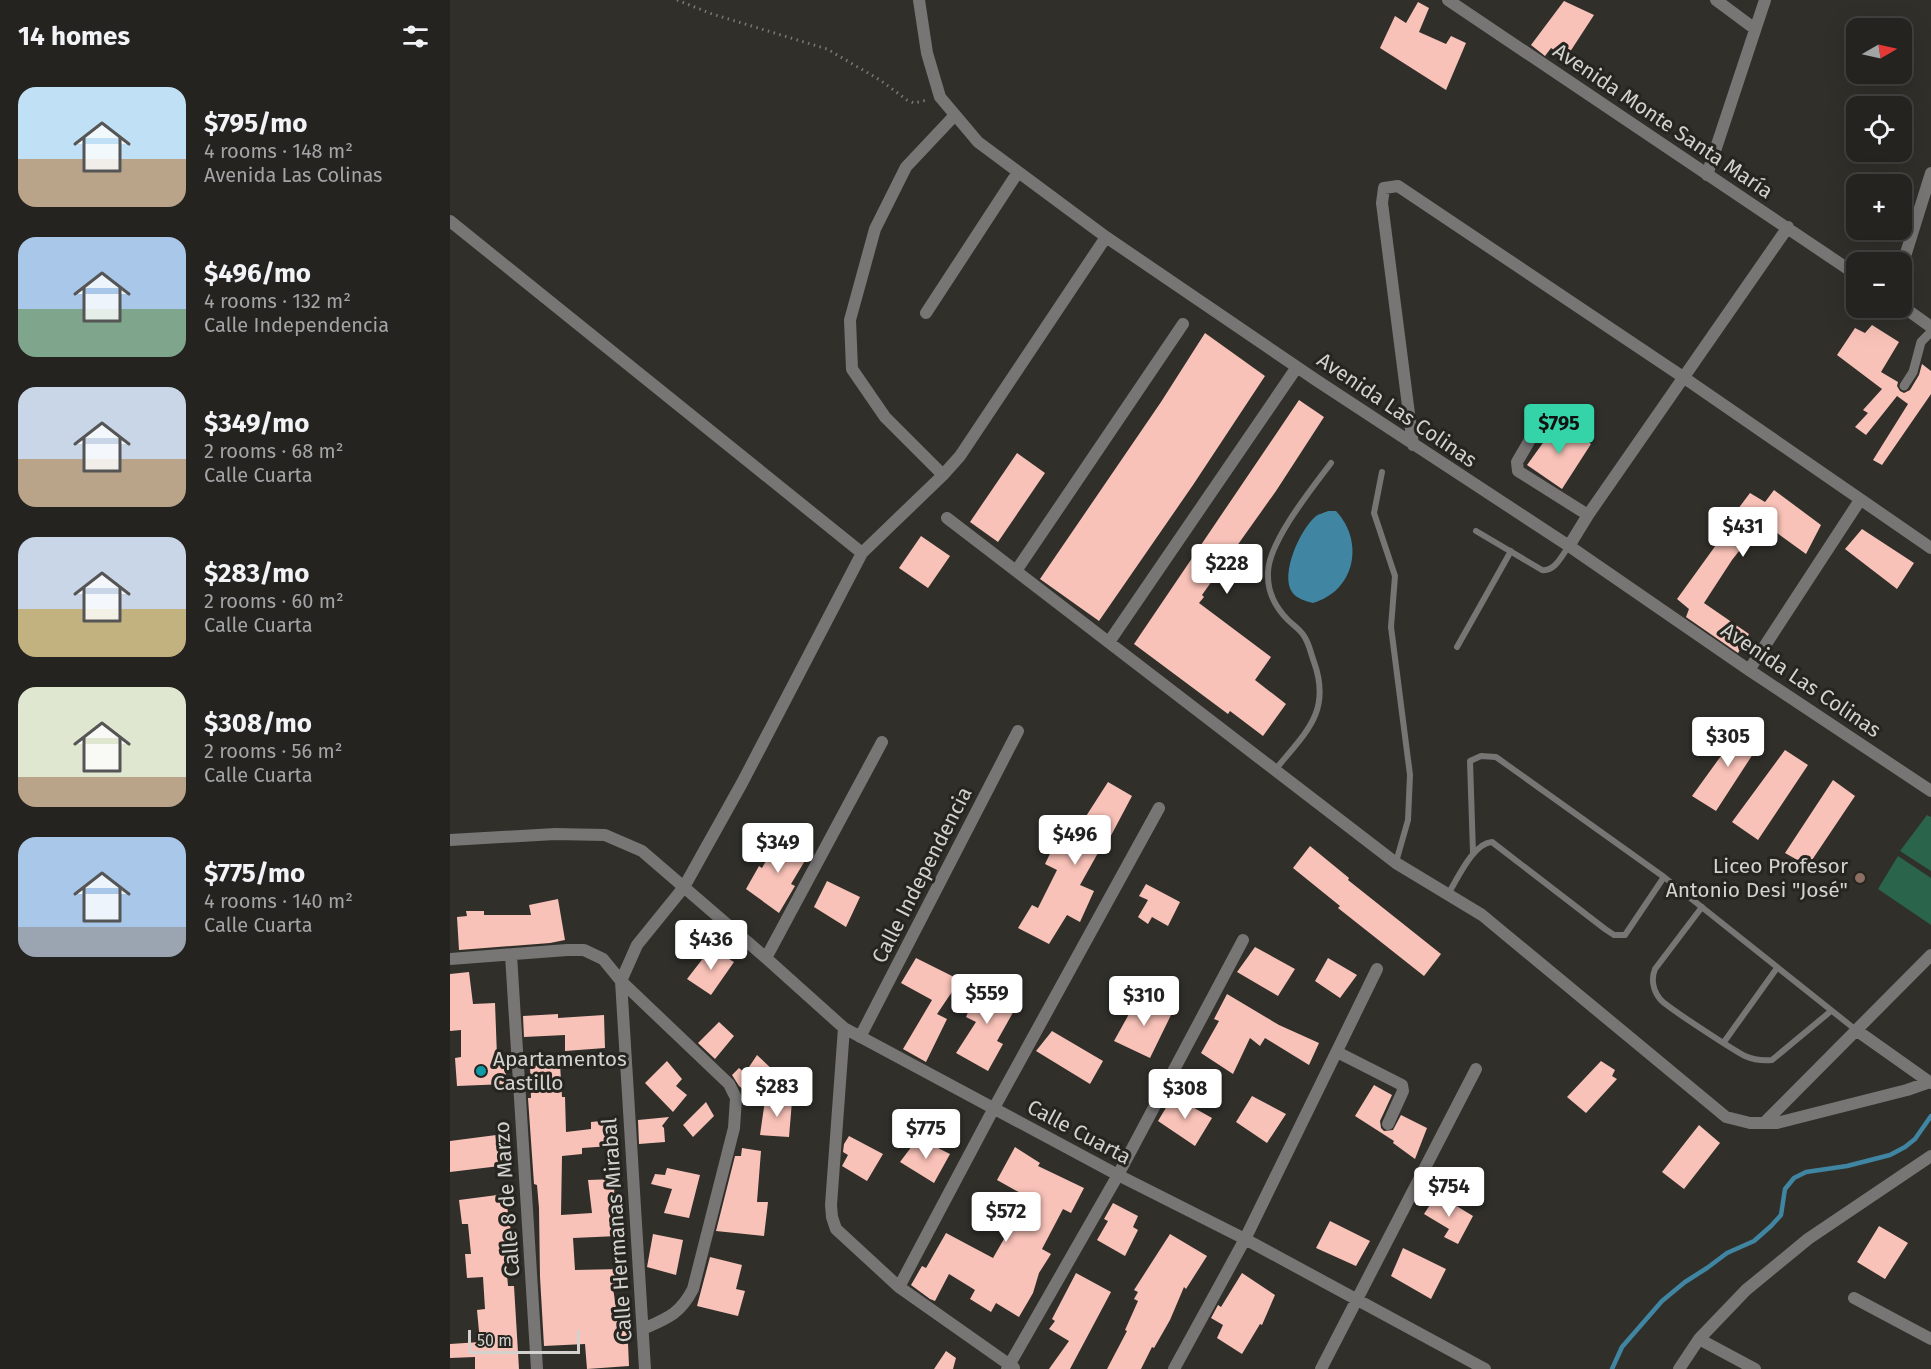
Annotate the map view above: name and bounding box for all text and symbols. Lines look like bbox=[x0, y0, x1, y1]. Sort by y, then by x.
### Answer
north arrow bbox=[1846, 18, 1912, 84]
map controls bbox=[1846, 18, 1912, 318]
icon: filters bbox=[399, 20, 432, 53]
text: 14 homes bbox=[18, 21, 130, 52]
street label: Avenida Monte Santa María bbox=[1548, 38, 1778, 204]
button: locate bbox=[1846, 96, 1912, 162]
text: $795/mo bbox=[204, 108, 307, 139]
icon: home bbox=[66, 111, 138, 183]
text: 4 rooms · 148 m² bbox=[204, 139, 353, 163]
text: Avenida Las Colinas bbox=[204, 163, 382, 187]
button: + bbox=[1846, 174, 1912, 240]
button: − bbox=[1846, 252, 1912, 318]
text: $496/mo bbox=[204, 258, 311, 289]
icon: home bbox=[66, 261, 138, 333]
text: 4 rooms · 132 m² bbox=[204, 289, 351, 313]
text: Calle Independencia bbox=[204, 313, 389, 337]
street label: Avenida Las Colinas bbox=[1312, 347, 1482, 473]
pin: $795 bbox=[1523, 404, 1595, 455]
text: $349/mo bbox=[204, 408, 309, 439]
icon: home bbox=[66, 411, 138, 483]
text: $795 bbox=[1538, 411, 1580, 435]
text: 2 rooms · 68 m² bbox=[204, 439, 344, 463]
text: Calle Cuarta bbox=[204, 463, 313, 487]
pin: $431 bbox=[1707, 507, 1779, 558]
text: $431 bbox=[1722, 514, 1764, 538]
pin: $228 bbox=[1191, 544, 1263, 595]
text: $228 bbox=[1205, 551, 1249, 575]
text: $283/mo bbox=[204, 558, 309, 589]
icon: home bbox=[66, 561, 138, 633]
text: 2 rooms · 60 m² bbox=[204, 589, 344, 613]
text: Calle Cuarta bbox=[204, 613, 313, 637]
street label: Avenida Las Colinas bbox=[1716, 617, 1886, 743]
text: $308/mo bbox=[204, 708, 312, 739]
icon: home bbox=[66, 711, 138, 783]
pin: $305 bbox=[1692, 717, 1764, 768]
text: $305 bbox=[1706, 724, 1750, 748]
text: 2 rooms · 56 m² bbox=[204, 739, 343, 763]
text: Calle Cuarta bbox=[204, 763, 313, 787]
street label: Calle Independencia bbox=[866, 782, 978, 968]
pin: $496 bbox=[1039, 815, 1111, 866]
text: $496 bbox=[1053, 822, 1097, 846]
pin: $349 bbox=[742, 823, 814, 874]
text: $349 bbox=[756, 830, 800, 854]
place label: Liceo Profesor Antonio Desi "José" bbox=[1666, 853, 1848, 903]
text: $775/mo bbox=[204, 858, 305, 889]
icon: home bbox=[66, 861, 138, 933]
marker: Liceo Profesor Antonio Desi "José" bbox=[1853, 871, 1867, 885]
text: 4 rooms · 140 m² bbox=[204, 889, 353, 913]
text: Calle Cuarta bbox=[204, 913, 313, 937]
pin: $436 bbox=[675, 920, 747, 971]
text: $436 bbox=[689, 927, 733, 951]
pin: $559 bbox=[951, 974, 1023, 1025]
pin: $310 bbox=[1108, 976, 1180, 1027]
text: $559 bbox=[965, 981, 1009, 1005]
text: $310 bbox=[1123, 983, 1165, 1007]
place label: Apartamentos Castillo bbox=[493, 1046, 627, 1096]
marker: Apartamentos Castillo bbox=[474, 1064, 488, 1078]
pin: $283 bbox=[741, 1067, 813, 1118]
pin: $308 bbox=[1149, 1069, 1221, 1120]
text: $283 bbox=[755, 1074, 799, 1098]
text: $308 bbox=[1163, 1076, 1207, 1100]
street label: Calle Cuarta bbox=[1023, 1094, 1135, 1170]
pin: $775 bbox=[890, 1109, 962, 1160]
text: $775 bbox=[906, 1116, 946, 1140]
street label: Calle Hermanas Mirabal bbox=[596, 1117, 638, 1343]
street label: Calle 8 de Marzo bbox=[489, 1120, 525, 1278]
pin: $754 bbox=[1413, 1167, 1485, 1218]
text: $754 bbox=[1428, 1174, 1470, 1198]
pin: $572 bbox=[970, 1192, 1042, 1243]
text: $572 bbox=[986, 1199, 1026, 1223]
scale bar bbox=[468, 1327, 580, 1354]
text: 50 m bbox=[477, 1331, 512, 1350]

